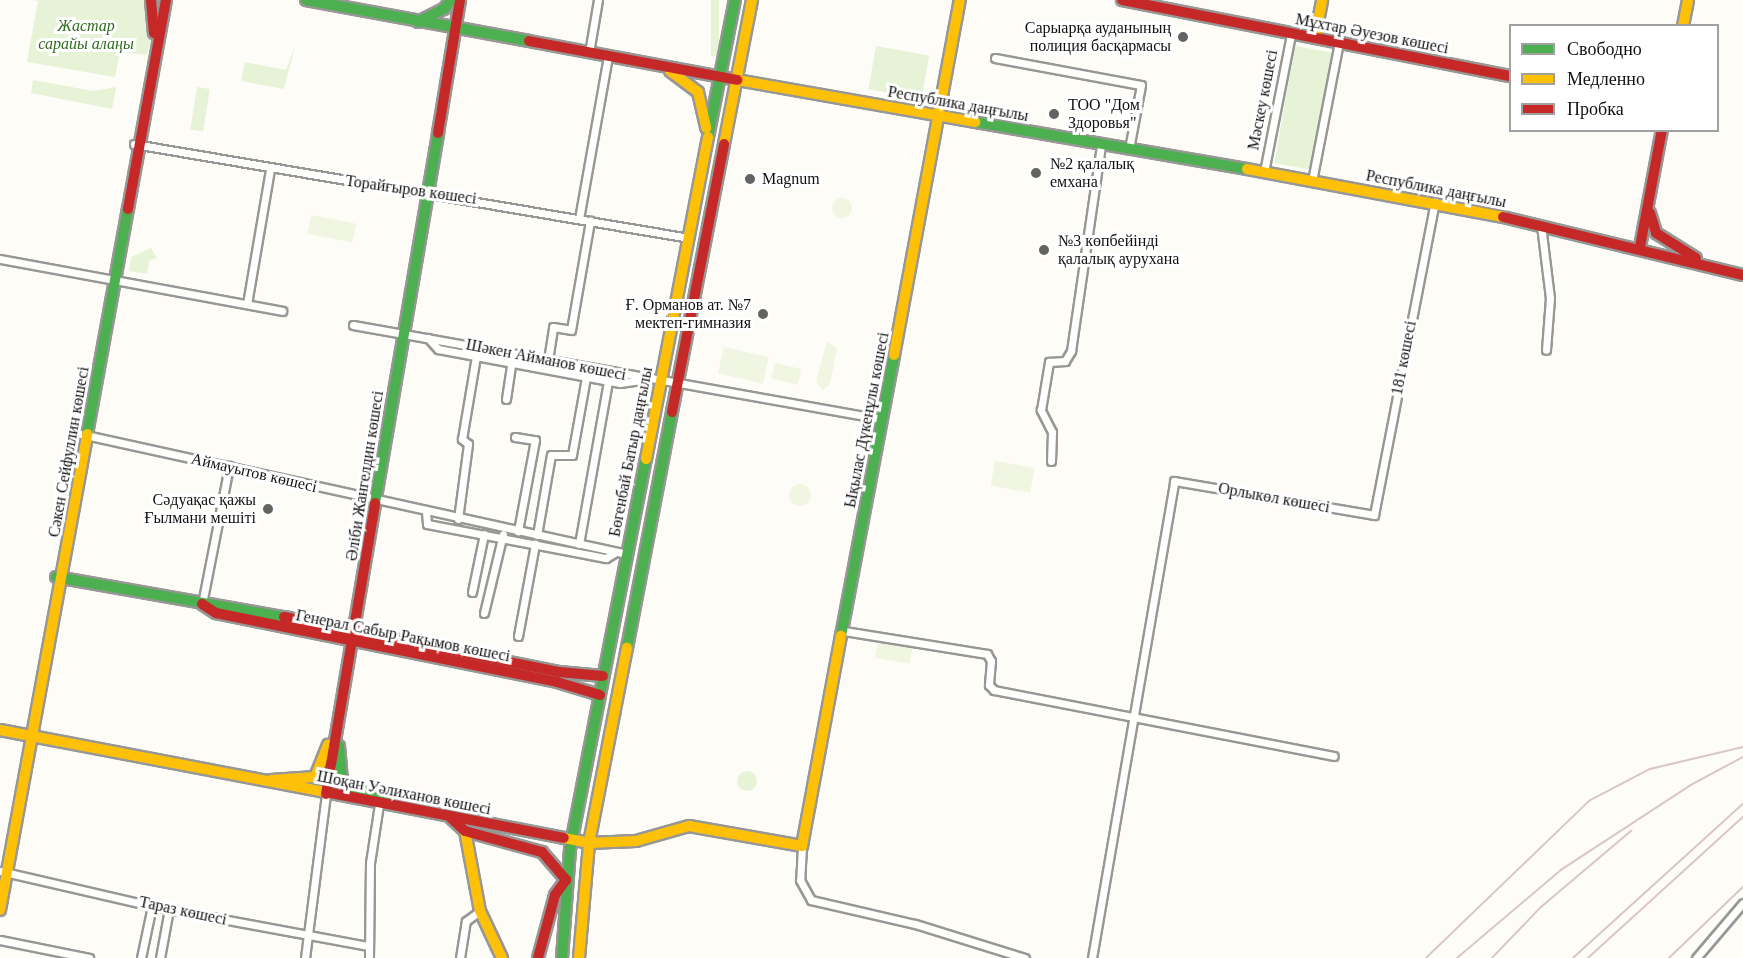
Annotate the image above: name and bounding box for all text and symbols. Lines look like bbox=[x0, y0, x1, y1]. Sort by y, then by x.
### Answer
street label: Мұхтар Әуезов көшесі bbox=[1294, 10, 1450, 58]
park label: Жастар сарайы алаңы bbox=[38, 16, 134, 54]
place label: Сарыарқа ауданының полиция басқармасы bbox=[1025, 18, 1171, 56]
legend bbox=[1509, 24, 1719, 132]
marker: Сарыарқа ауданының полиция басқармасы bbox=[1176, 30, 1190, 44]
text: Свободно bbox=[1567, 39, 1642, 59]
street label: Мәскеу көшесі bbox=[1244, 48, 1282, 152]
text: Медленно bbox=[1567, 69, 1645, 89]
street label: Республика даңғылы bbox=[886, 82, 1030, 126]
place label: ТОО "Дом Здоровья" bbox=[1068, 95, 1140, 133]
text: Пробка bbox=[1567, 99, 1624, 119]
marker: ТОО "Дом Здоровья" bbox=[1045, 105, 1063, 123]
place label: №2 қалалық емхана bbox=[1050, 154, 1134, 192]
marker: №2 қалалық емхана bbox=[1027, 164, 1045, 182]
street label: Республика даңғылы bbox=[1364, 166, 1508, 212]
place label: Magnum bbox=[762, 169, 820, 189]
street label: Торайғыров көшесі bbox=[344, 171, 478, 209]
marker: Magnum bbox=[743, 172, 757, 186]
place label: №3 көпбейінді қалалық аурухана bbox=[1058, 231, 1179, 269]
marker: №3 көпбейінді қалалық аурухана bbox=[1035, 241, 1053, 259]
place label: Ғ. Орманов ат. №7 мектеп-гимназия bbox=[625, 295, 751, 333]
marker: Ғ. Орманов ат. №7 мектеп-гимназия bbox=[756, 307, 770, 321]
street label: 181 көшесі bbox=[1387, 319, 1421, 397]
street label: Ықылас Дүкенұлы көшесі bbox=[841, 331, 893, 509]
street label: Шәкен Айманов көшесі bbox=[464, 335, 628, 385]
street label: Сәкен Сейфуллин көшесі bbox=[45, 365, 93, 539]
street label: Бөгенбай Батыр даңғылы bbox=[605, 366, 657, 538]
street label: Әліби Жангелдин көшесі bbox=[342, 389, 388, 563]
street label: Аймауытов көшесі bbox=[189, 449, 319, 497]
street label: Орлыкөл көшесі bbox=[1217, 479, 1331, 517]
place label: Сәдуақас қажы Ғылмани мешіті bbox=[144, 490, 256, 528]
marker: Сәдуақас қажы Ғылмани мешіті bbox=[261, 502, 275, 516]
street label: Генерал Сабыр Рақымов көшесі bbox=[294, 606, 512, 666]
street label: Шоқан Уәлиханов көшесі bbox=[315, 767, 493, 819]
street label: Тараз көшесі bbox=[137, 892, 229, 930]

